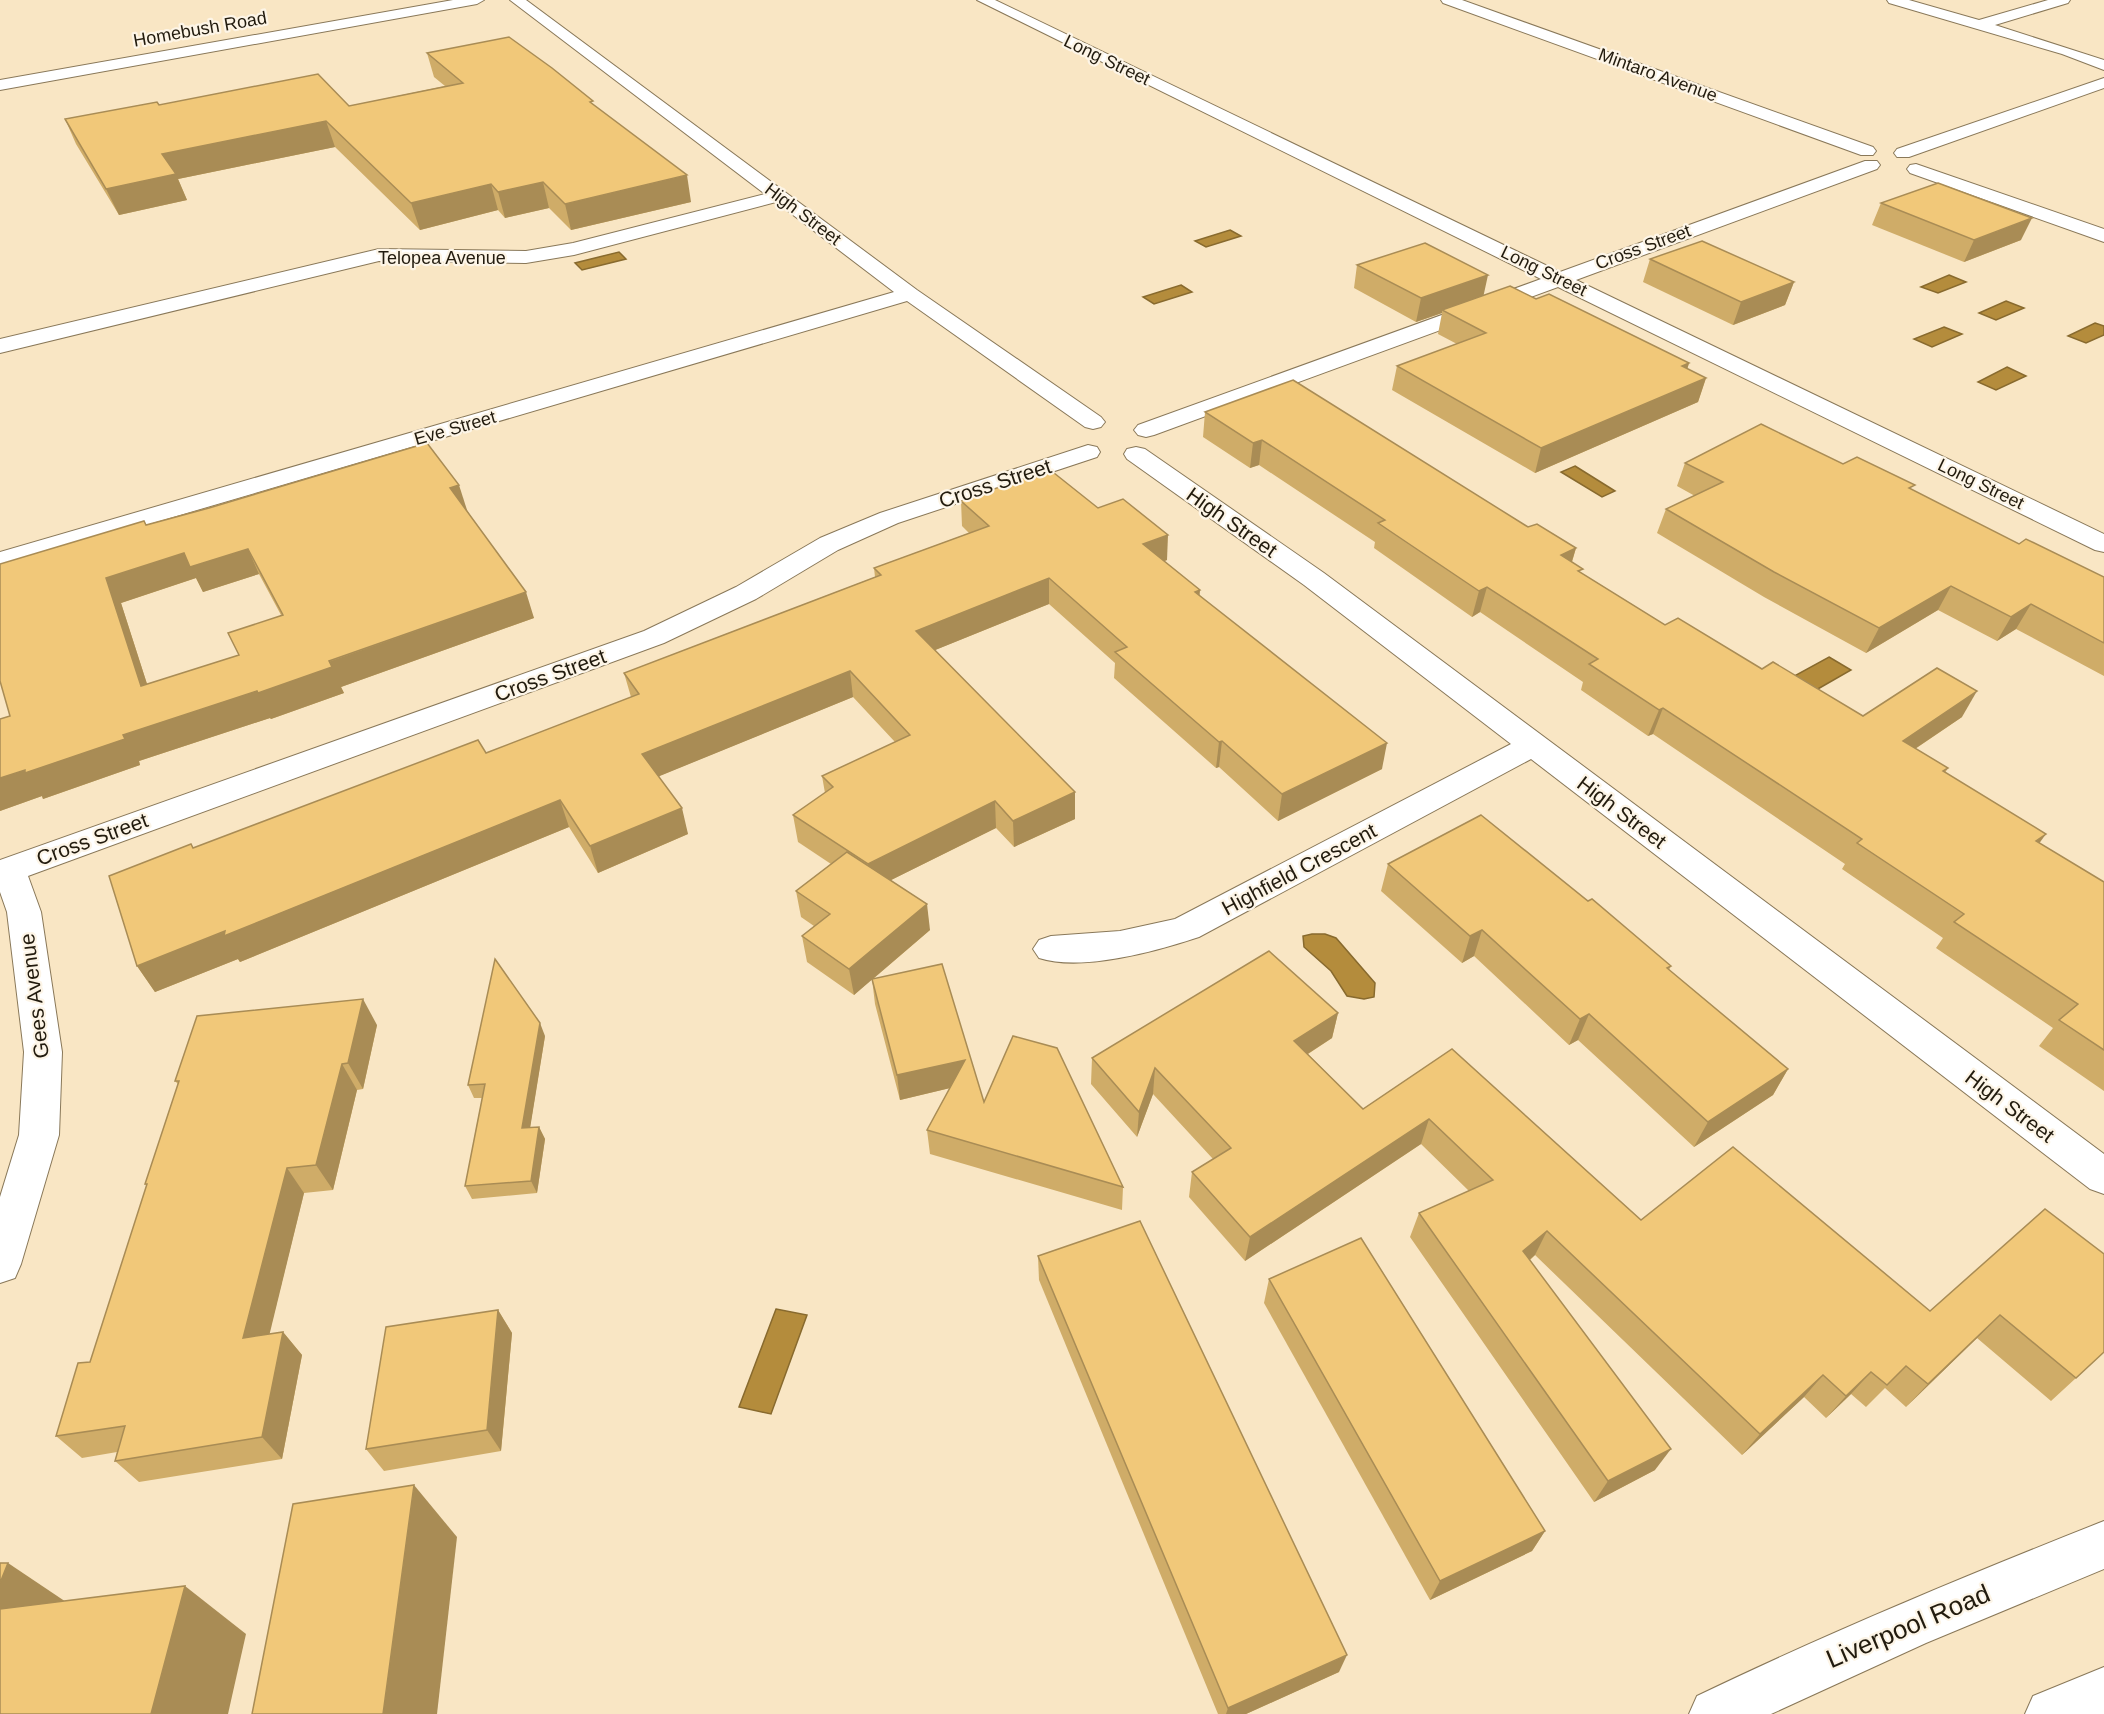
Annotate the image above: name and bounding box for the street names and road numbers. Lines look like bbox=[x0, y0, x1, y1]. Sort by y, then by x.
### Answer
street label: Homebush Road bbox=[132, 7, 268, 51]
street label: Long Street bbox=[1061, 31, 1153, 89]
street label: Mintaro Avenue bbox=[1596, 44, 1720, 106]
street label: High Street bbox=[761, 179, 845, 249]
street label: Cross Street bbox=[1593, 220, 1693, 274]
street label: Long Street bbox=[1498, 242, 1590, 300]
street label: Telopea Avenue bbox=[378, 248, 506, 268]
street label: Eve Street bbox=[412, 407, 498, 449]
street label: Cross Street bbox=[936, 454, 1054, 512]
street label: Long Street bbox=[1935, 455, 2027, 513]
street label: High Street bbox=[1182, 482, 1282, 562]
street label: Cross Street bbox=[491, 644, 609, 706]
street label: High Street bbox=[1573, 771, 1671, 853]
street label: Cross Street bbox=[33, 808, 151, 870]
street label: Highfield Crescent bbox=[1218, 818, 1380, 919]
street label: Gees Avenue bbox=[15, 932, 53, 1060]
street label: High Street bbox=[1961, 1065, 2059, 1147]
street label: Liverpool Road bbox=[1822, 1578, 1994, 1674]

